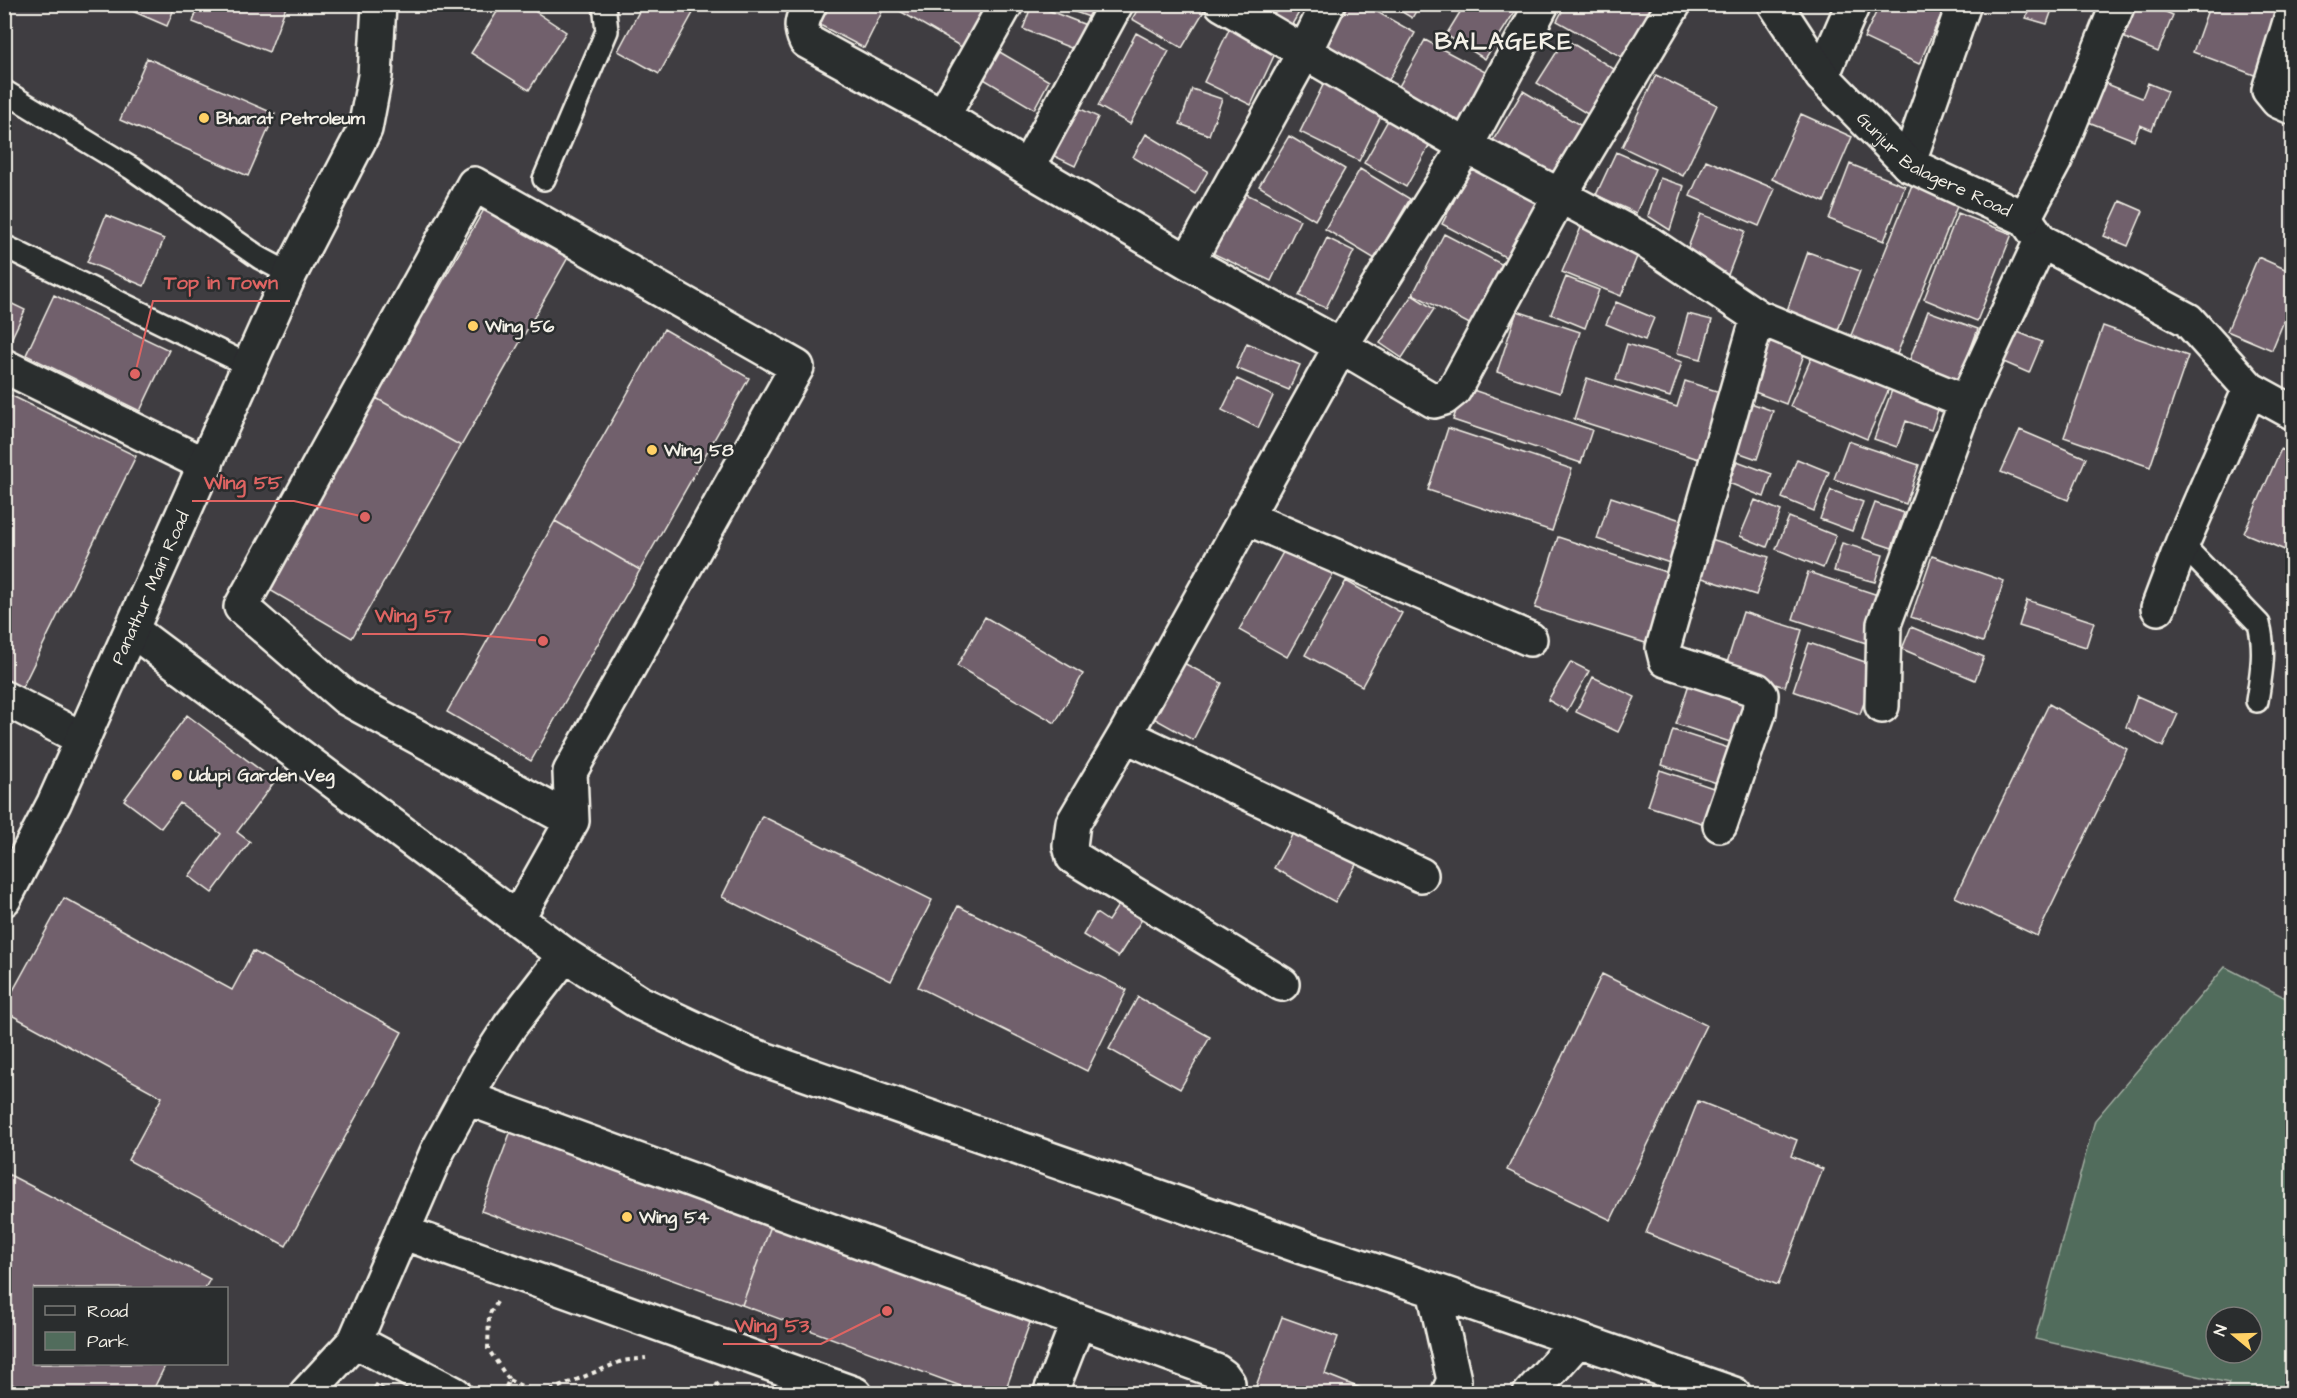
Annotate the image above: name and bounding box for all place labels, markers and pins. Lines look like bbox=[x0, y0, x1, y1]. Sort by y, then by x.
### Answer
place label: Bharat Petroleum bbox=[216, 106, 366, 131]
marker: Bharat Petroleum bbox=[197, 111, 211, 125]
callout: Top in Town bbox=[153, 263, 290, 301]
place label: Wing 56 bbox=[484, 314, 555, 340]
marker: Wing 56 bbox=[466, 319, 480, 333]
place label: Wing 58 bbox=[663, 438, 734, 464]
marker: Wing 58 bbox=[645, 443, 659, 457]
callout: Wing 55 bbox=[192, 463, 294, 501]
callout: Wing 57 bbox=[362, 596, 463, 634]
place label: Udupi Garden Veg bbox=[189, 763, 335, 789]
marker: Udupi Garden Veg bbox=[170, 768, 184, 782]
place label: Wing 54 bbox=[638, 1205, 710, 1231]
marker: Wing 54 bbox=[620, 1210, 634, 1224]
callout: Wing 53 bbox=[723, 1306, 821, 1344]

